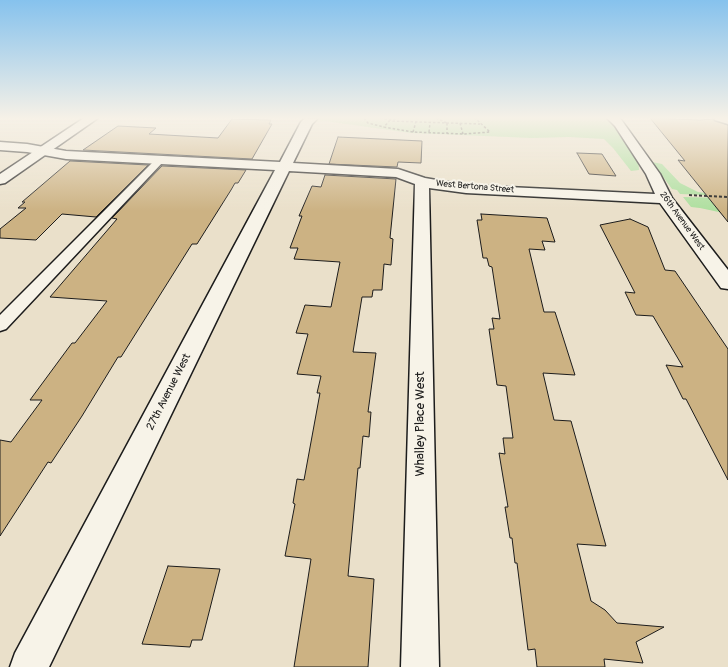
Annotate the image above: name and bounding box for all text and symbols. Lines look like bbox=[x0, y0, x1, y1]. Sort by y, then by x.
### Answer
street label: West Bertona Street bbox=[435, 178, 515, 196]
street label: 26th Avenue West bbox=[657, 190, 707, 252]
street label: 27th Avenue West bbox=[144, 351, 194, 433]
street label: Whalley Place West bbox=[413, 372, 429, 476]

